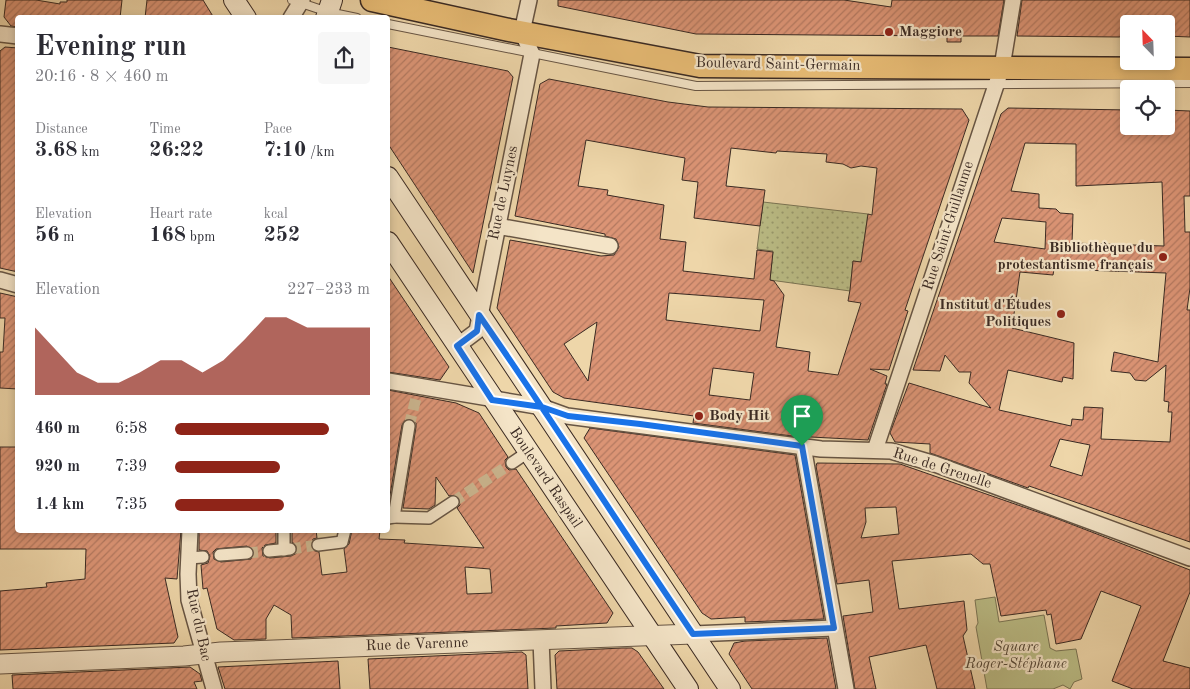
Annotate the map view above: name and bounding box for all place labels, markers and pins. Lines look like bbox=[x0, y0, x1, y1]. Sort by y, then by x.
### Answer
place label: Maggiore bbox=[899, 25, 962, 40]
marker: Maggiore bbox=[883, 26, 895, 38]
place label: Bibliothèque du protestantisme français bbox=[997, 241, 1153, 273]
marker: Bibliothèque du protestantisme français bbox=[1157, 251, 1169, 263]
place label: Institut d'Études Politiques bbox=[939, 295, 1051, 330]
marker: Institut d'Études Politiques bbox=[1055, 308, 1067, 320]
pin bbox=[781, 395, 823, 446]
place label: Body Hit bbox=[709, 409, 770, 424]
marker: Body Hit bbox=[693, 410, 705, 422]

